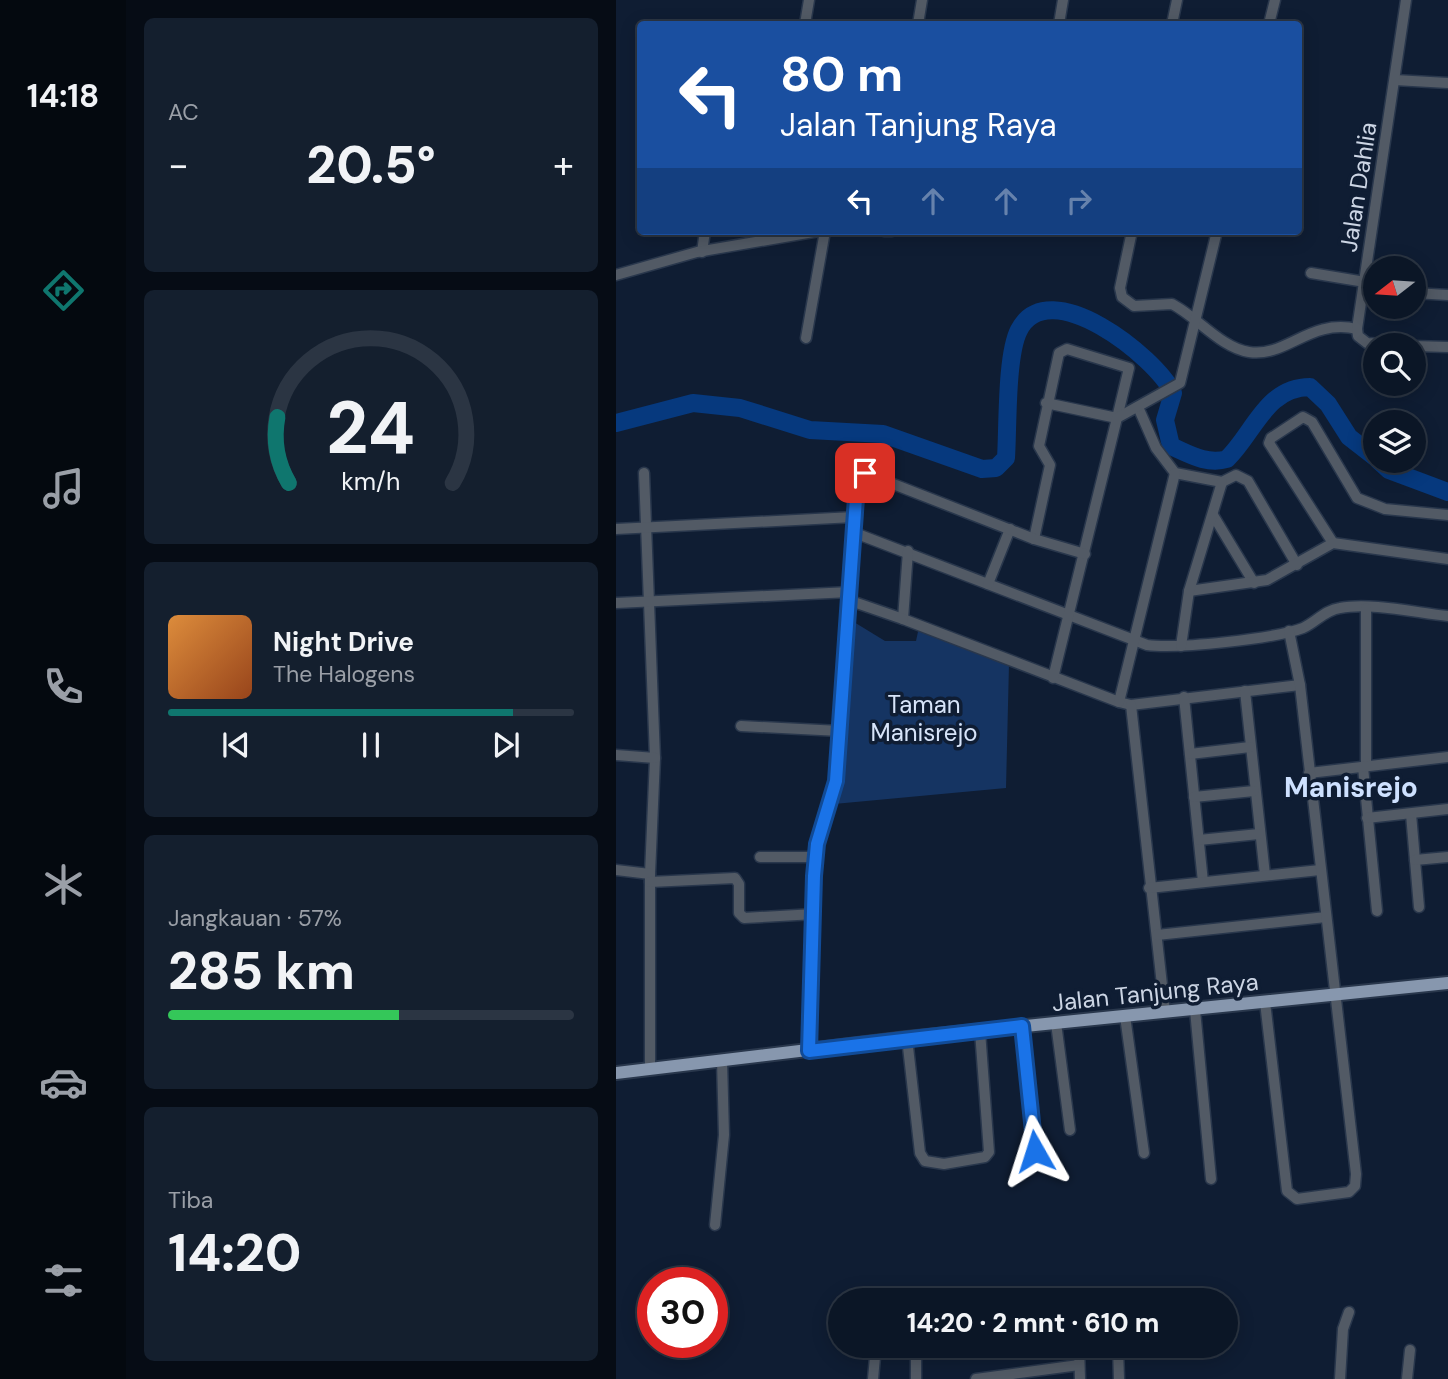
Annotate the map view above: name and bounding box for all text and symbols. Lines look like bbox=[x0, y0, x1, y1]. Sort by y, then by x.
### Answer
text: 80 m bbox=[780, 42, 903, 106]
icon: left bbox=[665, 49, 756, 140]
text: 14:18 bbox=[27, 75, 99, 117]
text: AC bbox=[168, 97, 199, 127]
text: Jalan Tanjung Raya bbox=[780, 104, 1057, 146]
street label: Jalan Dahlia bbox=[1332, 120, 1384, 254]
text: 20.5° bbox=[306, 131, 436, 199]
text: − bbox=[168, 140, 189, 190]
text: + bbox=[553, 140, 574, 190]
icon: left bbox=[841, 182, 879, 220]
icon: ahead bbox=[914, 182, 952, 220]
icon: ahead bbox=[987, 182, 1025, 220]
icon: right bbox=[1060, 182, 1098, 220]
north arrow bbox=[1363, 256, 1426, 318]
map controls bbox=[1363, 256, 1426, 473]
icon: directions bbox=[39, 266, 88, 315]
button: search bbox=[1363, 333, 1426, 396]
text: 24 bbox=[327, 382, 415, 477]
button: layers bbox=[1363, 410, 1426, 473]
pin bbox=[835, 443, 895, 503]
icon: arrive bbox=[846, 454, 884, 492]
icon: music bbox=[39, 464, 88, 513]
text: km/h bbox=[341, 465, 401, 498]
text: Night Drive bbox=[273, 625, 414, 659]
text: The Halogens bbox=[273, 659, 415, 689]
icon: phone bbox=[39, 662, 88, 711]
park label: Taman Manisrejo bbox=[871, 689, 977, 748]
icon: previous bbox=[217, 726, 255, 764]
icon: pause bbox=[352, 726, 390, 764]
icon: next bbox=[487, 726, 525, 764]
district label: Manisrejo bbox=[1284, 769, 1418, 806]
icon: climate bbox=[39, 860, 88, 909]
text: Jangkauan · 57% bbox=[168, 903, 342, 933]
text: 285 km bbox=[168, 937, 355, 1005]
street label: Jalan Tanjung Raya bbox=[1050, 966, 1260, 1018]
icon: car bbox=[39, 1058, 88, 1107]
position arrow bbox=[998, 1114, 1072, 1188]
text: Tiba bbox=[168, 1185, 213, 1215]
text: 14:20 bbox=[168, 1219, 301, 1287]
icon: filters bbox=[39, 1256, 88, 1305]
speed limit sign: 30 bbox=[637, 1267, 728, 1358]
text: 14:20 · 2 mnt · 610 m bbox=[907, 1306, 1159, 1340]

